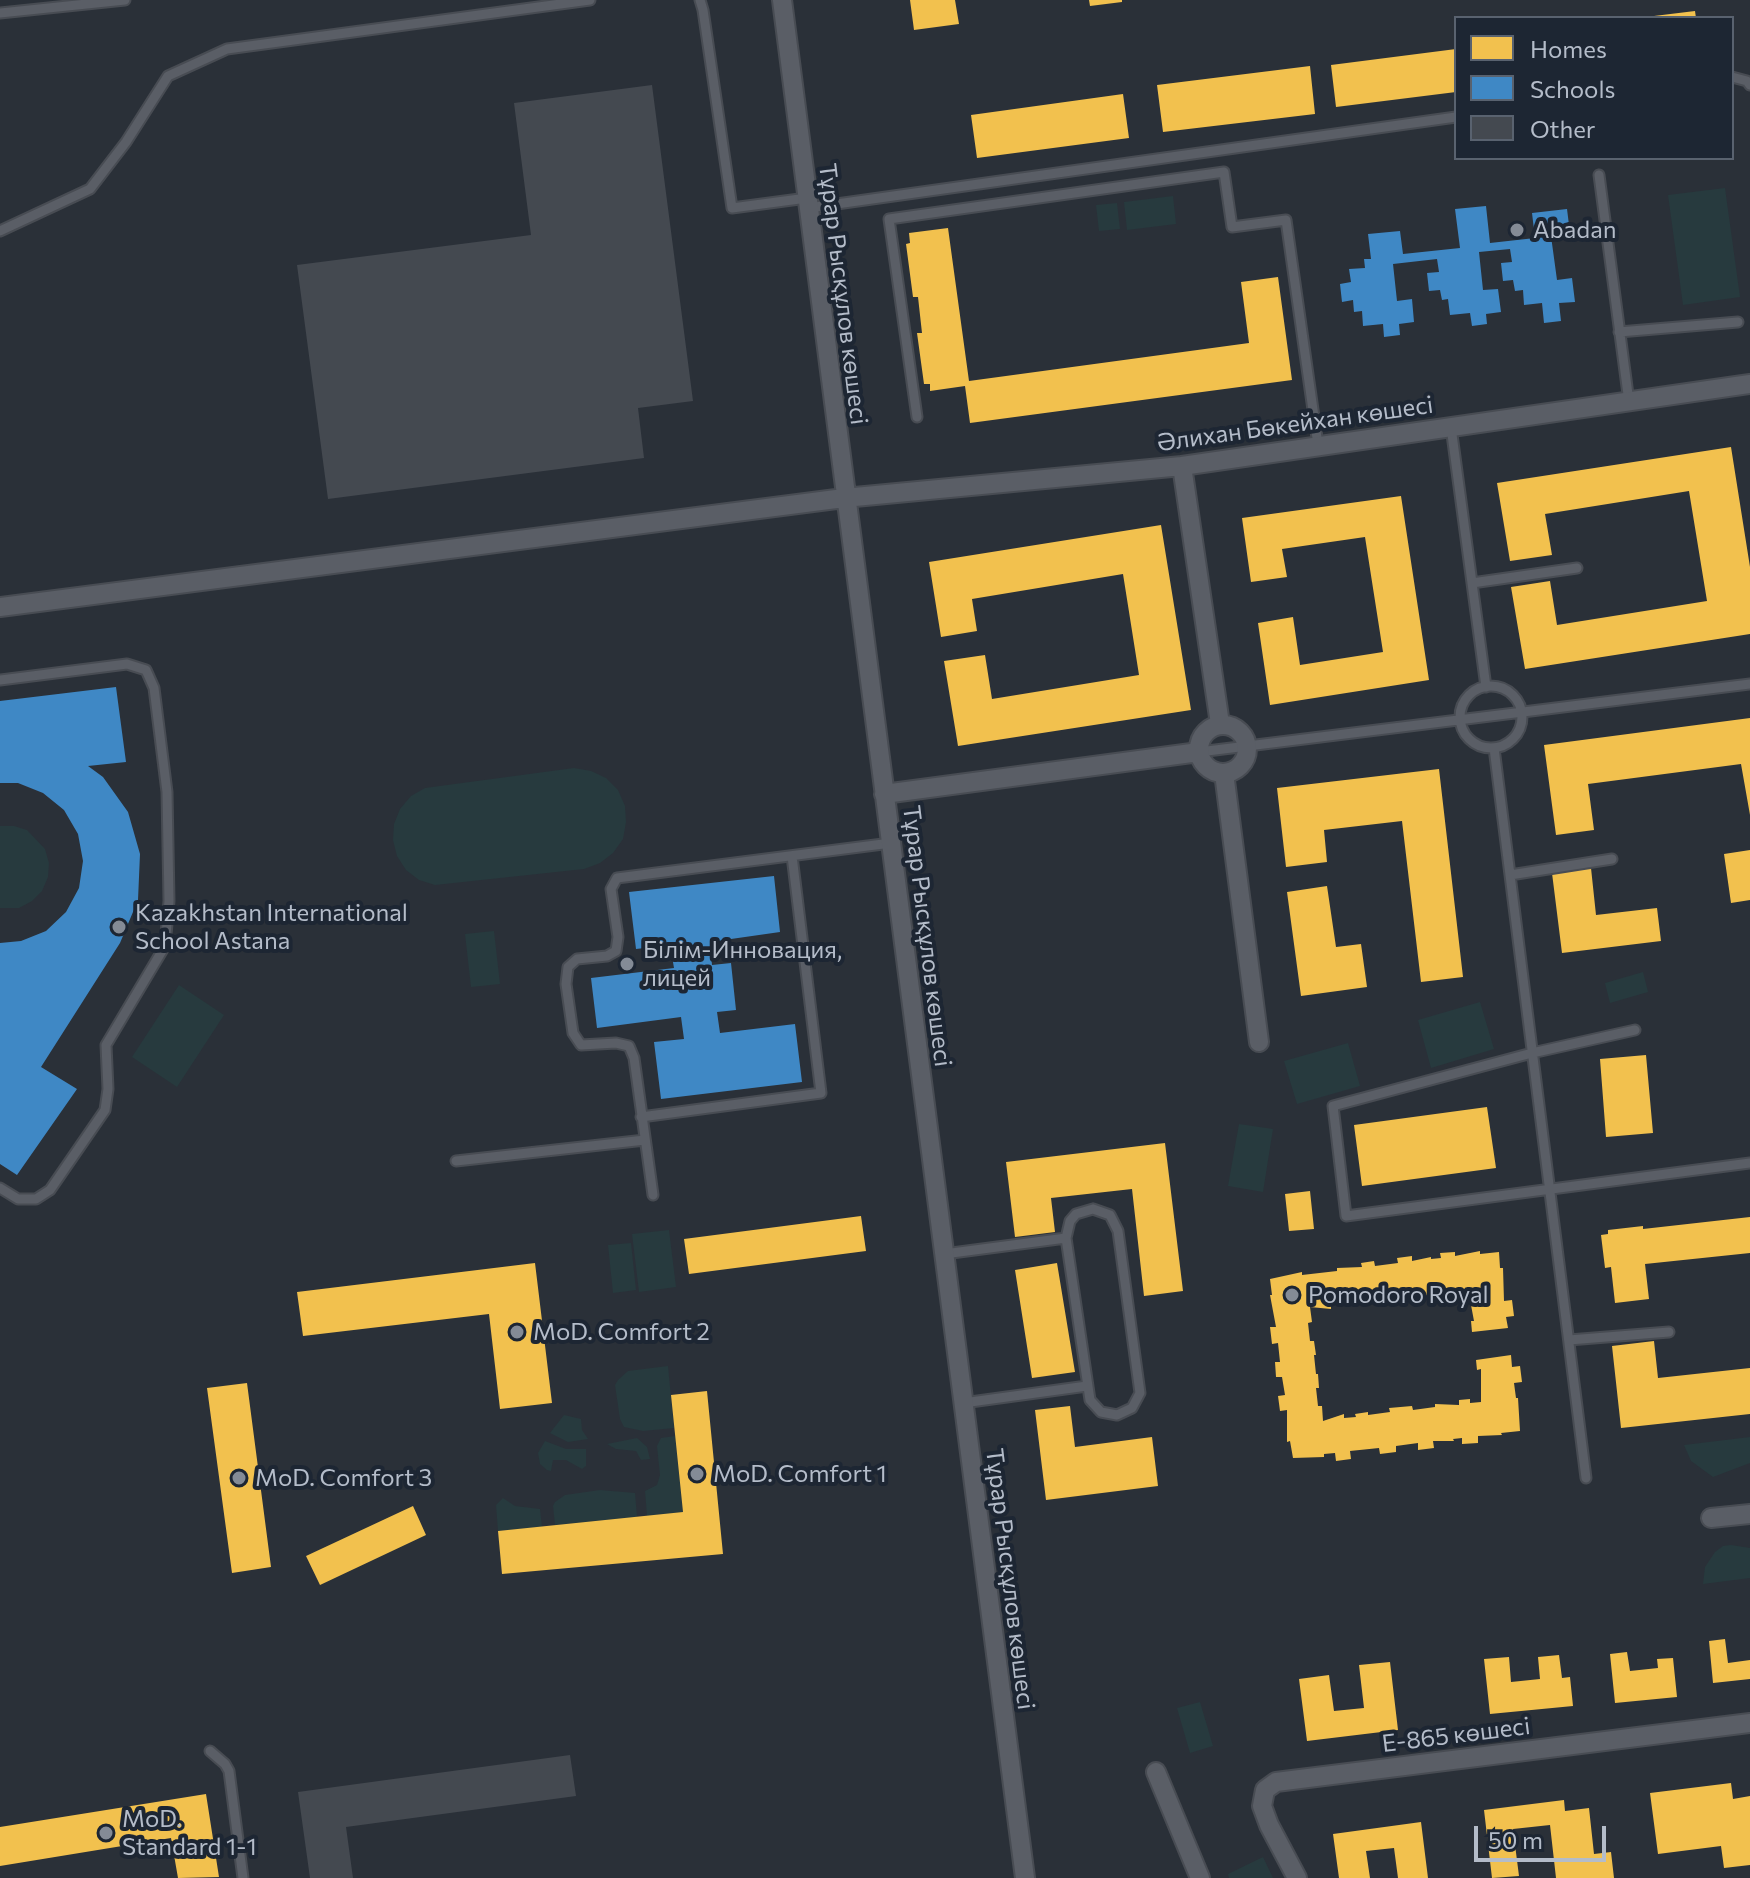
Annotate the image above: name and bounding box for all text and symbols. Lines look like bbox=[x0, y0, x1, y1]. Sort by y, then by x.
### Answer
legend bbox=[1454, 16, 1734, 160]
text: Homes bbox=[1530, 34, 1607, 63]
text: Schools bbox=[1530, 74, 1615, 103]
text: Other bbox=[1530, 114, 1595, 143]
street label: Тұрар Рысқұлов көшесі bbox=[813, 162, 873, 426]
place label: Abadan bbox=[1533, 216, 1616, 244]
marker: Abadan bbox=[1508, 221, 1526, 239]
street label: Әлихан Бөкейхан көшесі bbox=[1155, 390, 1435, 458]
street label: Тұрар Рысқұлов көшесі bbox=[897, 804, 957, 1068]
place label: Kazakhstan International School Astana bbox=[135, 899, 408, 955]
marker: Kazakhstan International School Astana bbox=[110, 918, 128, 936]
place label: Білім-Инновация, лицей bbox=[643, 936, 842, 992]
marker: Білім-Инновация, лицей bbox=[618, 955, 636, 973]
place label: Pomodoro Royal bbox=[1308, 1281, 1489, 1309]
marker: Pomodoro Royal bbox=[1283, 1286, 1301, 1304]
place label: МoD. Comfort 2 bbox=[533, 1318, 710, 1346]
marker: МoD. Comfort 2 bbox=[508, 1323, 526, 1341]
street label: Тұрар Рысқұлов көшесі bbox=[980, 1447, 1040, 1711]
place label: МoD. Comfort 1 bbox=[713, 1460, 887, 1488]
place label: МoD. Comfort 3 bbox=[255, 1464, 432, 1492]
marker: МoD. Comfort 1 bbox=[688, 1465, 706, 1483]
marker: МoD. Comfort 3 bbox=[230, 1469, 248, 1487]
street label: Е-865 көшесі bbox=[1380, 1712, 1532, 1758]
place label: MoD. Standard 1-1 bbox=[122, 1805, 257, 1861]
scale bar bbox=[1478, 1810, 1610, 1860]
marker: MoD. Standard 1-1 bbox=[97, 1824, 115, 1842]
text: 50 m bbox=[1488, 1825, 1543, 1854]

